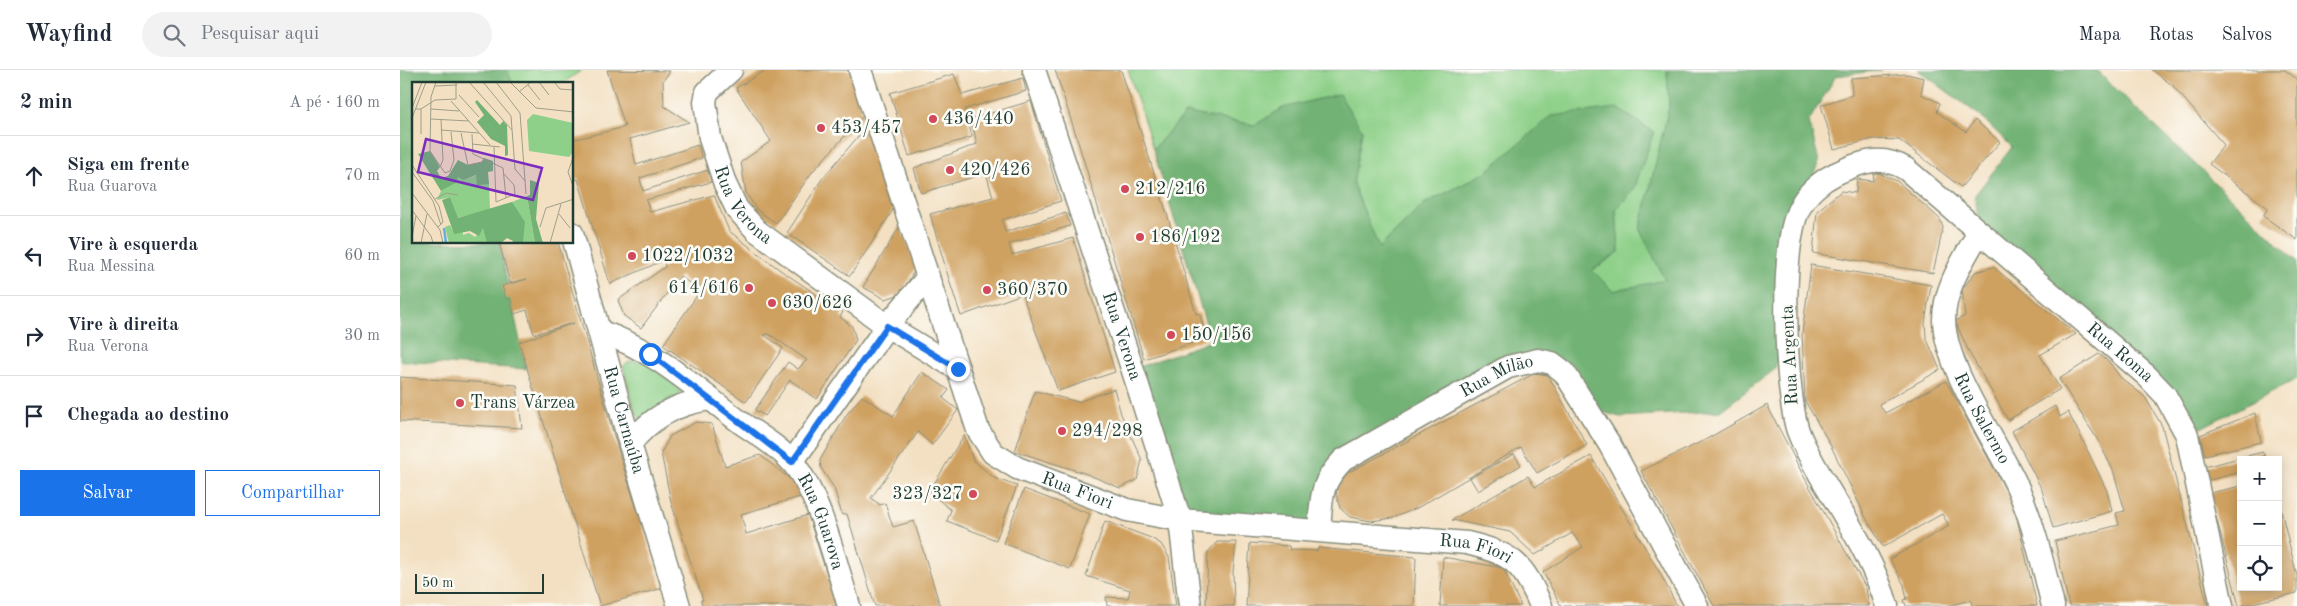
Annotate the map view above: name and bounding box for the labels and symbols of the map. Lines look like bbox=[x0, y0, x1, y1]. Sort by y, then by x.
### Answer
inset map bbox=[412, 82, 574, 244]
place label: 436/440 bbox=[943, 110, 1014, 128]
marker: 436/440 bbox=[927, 113, 939, 125]
place label: 453/457 bbox=[831, 119, 902, 137]
marker: 453/457 bbox=[815, 122, 827, 134]
place label: 420/426 bbox=[960, 161, 1031, 179]
street label: Rua Verona bbox=[711, 164, 775, 248]
marker: 420/426 bbox=[944, 164, 956, 176]
place label: 212/216 bbox=[1135, 180, 1206, 198]
marker: 212/216 bbox=[1119, 183, 1131, 195]
place label: 186/192 bbox=[1150, 228, 1221, 246]
marker: 186/192 bbox=[1134, 231, 1146, 243]
place label: 1022/1032 bbox=[642, 247, 734, 265]
marker: 1022/1032 bbox=[626, 250, 638, 262]
place label: 614/616 bbox=[668, 279, 739, 297]
place label: 360/370 bbox=[997, 281, 1068, 299]
marker: 614/616 bbox=[743, 282, 755, 294]
marker: 360/370 bbox=[981, 284, 993, 296]
street label: Rua Verona bbox=[1099, 290, 1144, 383]
place label: 630/626 bbox=[782, 294, 853, 312]
marker: 630/626 bbox=[766, 297, 778, 309]
street label: Rua Argenta bbox=[1778, 304, 1802, 406]
street label: Rua Roma bbox=[2083, 319, 2157, 386]
place label: 150/156 bbox=[1181, 326, 1252, 344]
marker: 150/156 bbox=[1165, 329, 1177, 341]
route start bbox=[639, 343, 662, 366]
street label: Rua Milão bbox=[1457, 352, 1535, 401]
route end bbox=[947, 358, 970, 381]
street label: Rua Carnaúba bbox=[600, 364, 648, 476]
street label: Rua Salermo bbox=[1950, 370, 2013, 467]
place label: Trans Várzea bbox=[470, 394, 576, 412]
marker: Trans Várzea bbox=[454, 397, 466, 409]
place label: 294/298 bbox=[1072, 422, 1143, 440]
marker: 294/298 bbox=[1056, 425, 1068, 437]
street label: Rua Fiori bbox=[1039, 469, 1115, 513]
street label: Rua Guarova bbox=[794, 470, 847, 572]
place label: 323/327 bbox=[892, 485, 963, 503]
marker: 323/327 bbox=[967, 488, 979, 500]
street label: Rua Fiori bbox=[1439, 532, 1516, 567]
scale bar bbox=[415, 571, 544, 594]

